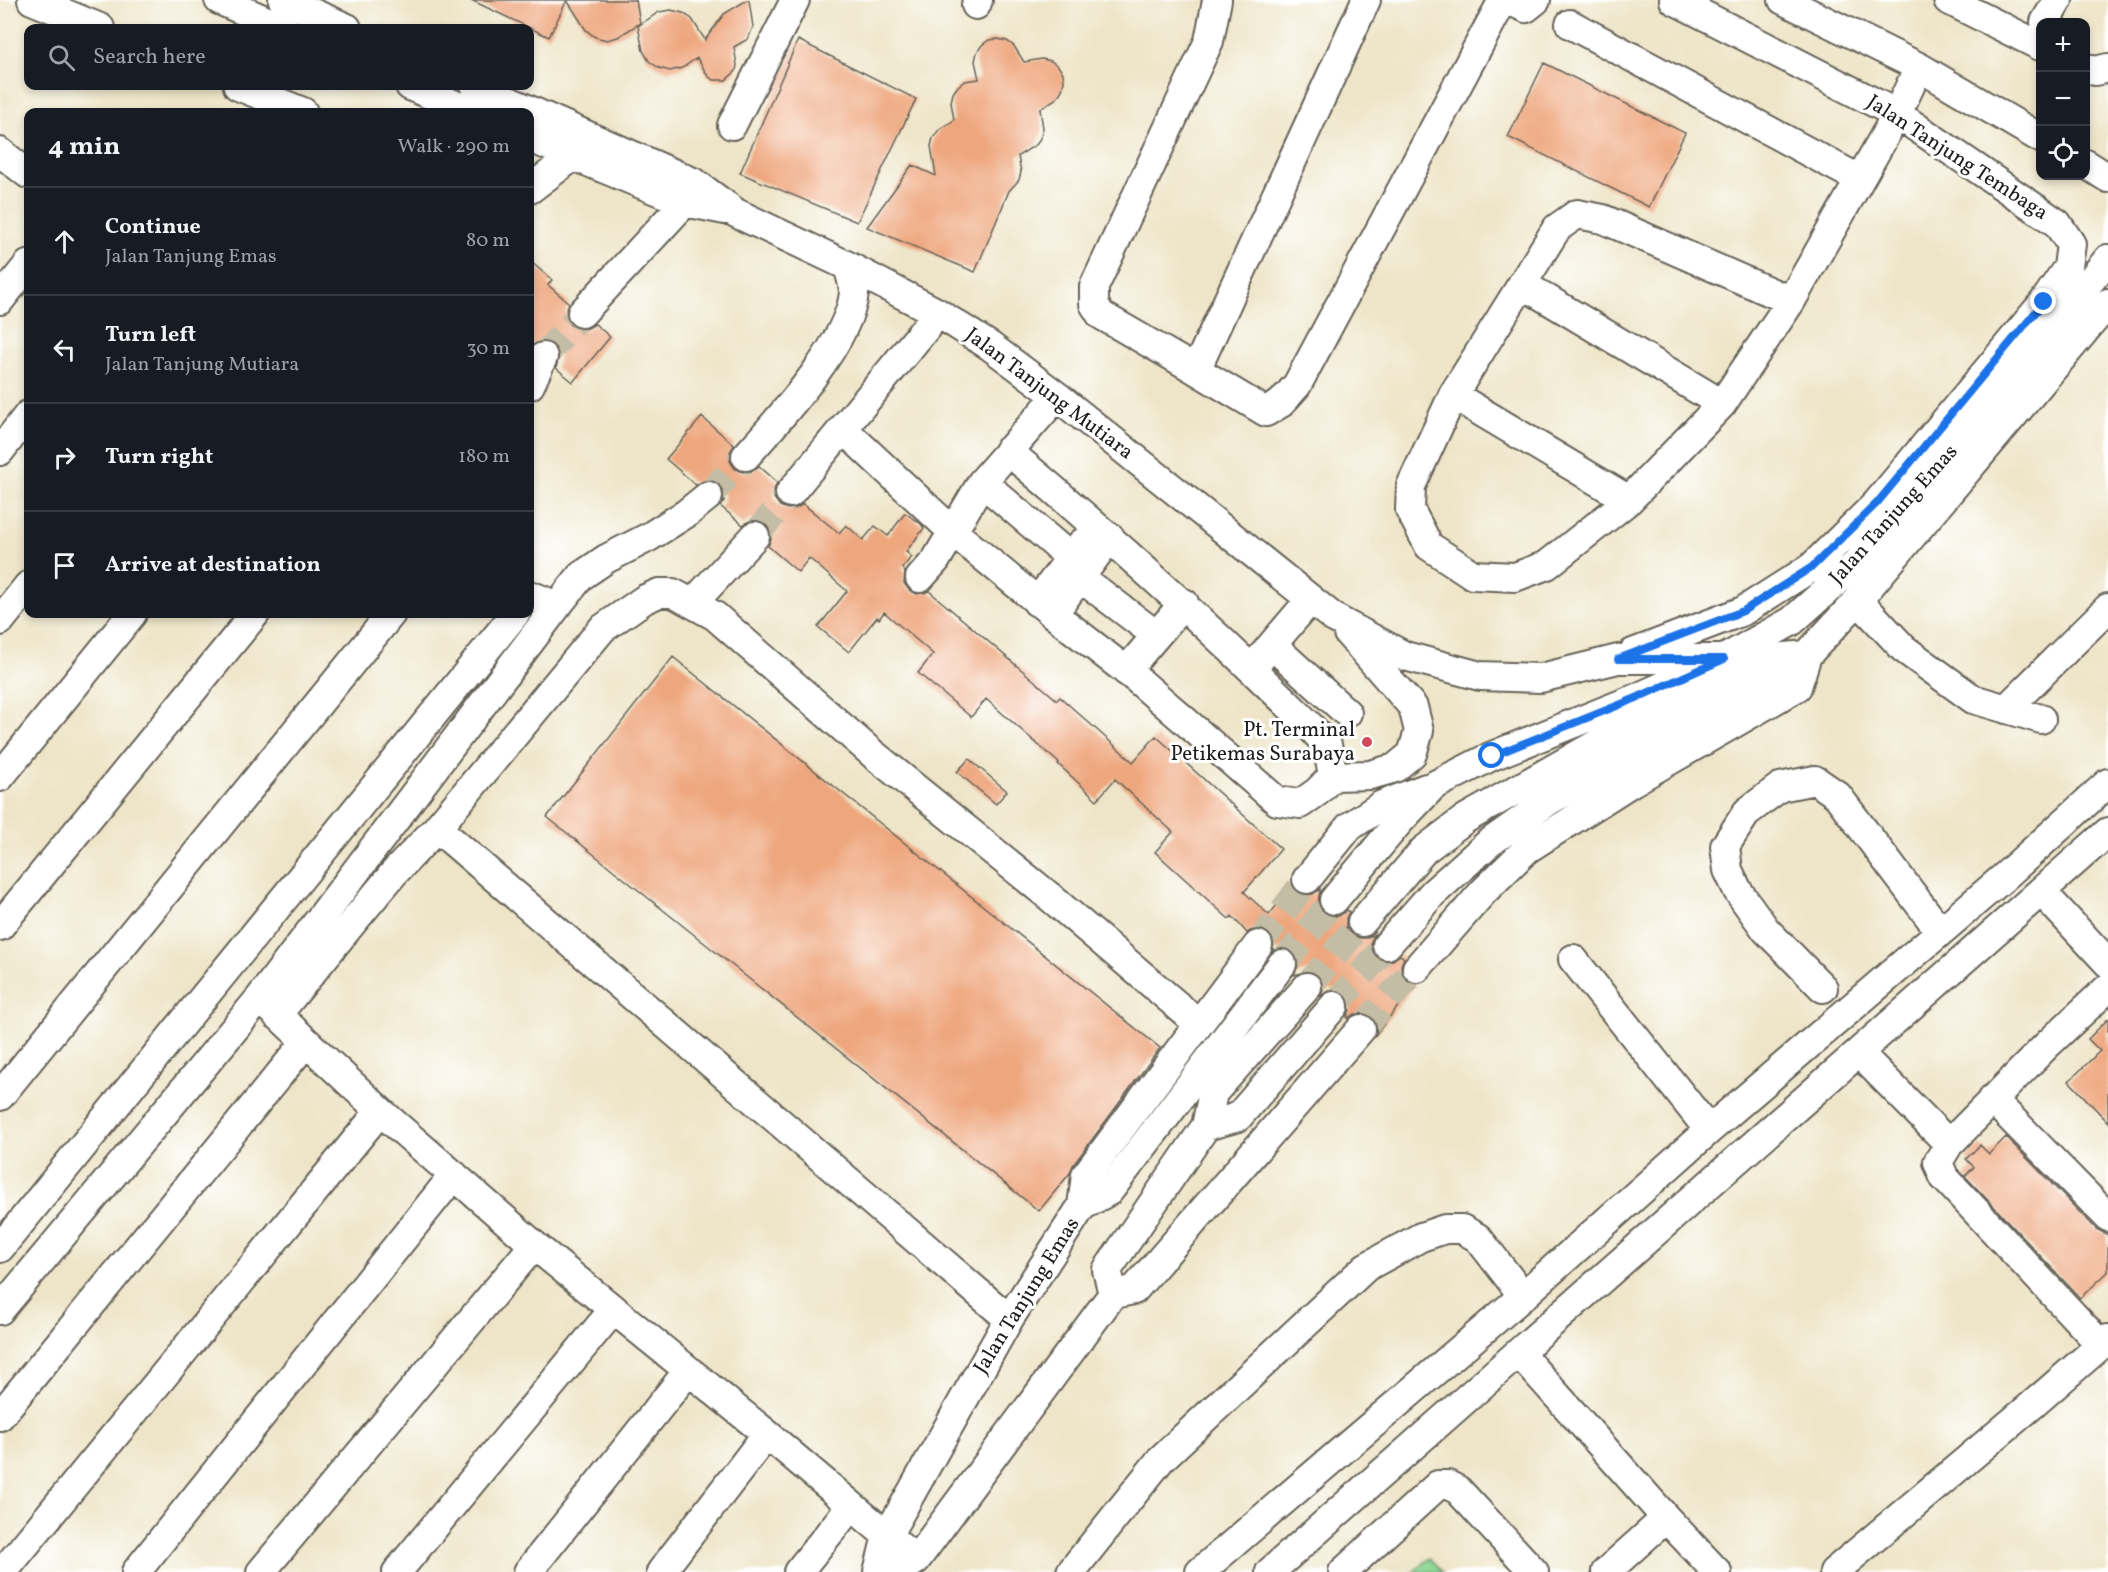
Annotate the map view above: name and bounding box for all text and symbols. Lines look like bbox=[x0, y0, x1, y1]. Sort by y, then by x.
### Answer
map controls bbox=[2036, 18, 2090, 180]
button: + bbox=[2036, 18, 2090, 72]
search box bbox=[24, 24, 534, 90]
icon: search bbox=[45, 41, 78, 74]
text: Search here bbox=[93, 42, 206, 73]
button: − bbox=[2036, 72, 2090, 126]
street label: Jalan Tanjung Tembaga bbox=[1860, 88, 2054, 228]
button: locate bbox=[2036, 126, 2090, 180]
text: 4 min bbox=[48, 129, 120, 165]
text: Walk · 290 m bbox=[398, 133, 510, 161]
text: Continue bbox=[105, 212, 201, 243]
icon: ahead bbox=[48, 225, 81, 258]
text: 80 m bbox=[466, 227, 510, 255]
text: Jalan Tanjung Emas bbox=[105, 243, 277, 271]
route end bbox=[2030, 288, 2056, 314]
text: Turn left bbox=[105, 320, 196, 351]
street label: Jalan Tanjung Mutiara bbox=[959, 321, 1139, 467]
icon: left bbox=[48, 333, 81, 366]
text: 30 m bbox=[466, 335, 510, 363]
text: Jalan Tanjung Mutiara bbox=[105, 351, 299, 379]
street label: Jalan Tanjung Emas bbox=[1823, 438, 1965, 592]
icon: right bbox=[48, 441, 81, 474]
text: Turn right bbox=[105, 442, 213, 473]
text: 180 m bbox=[458, 443, 510, 471]
icon: arrive bbox=[48, 549, 81, 582]
text: Arrive at destination bbox=[105, 550, 321, 581]
place label: Pt. Terminal Petikemas Surabaya bbox=[1170, 716, 1355, 769]
marker: Pt. Terminal Petikemas Surabaya bbox=[1360, 735, 1374, 749]
route start bbox=[1478, 742, 1504, 768]
street label: Jalan Tanjung Emas bbox=[967, 1212, 1087, 1380]

